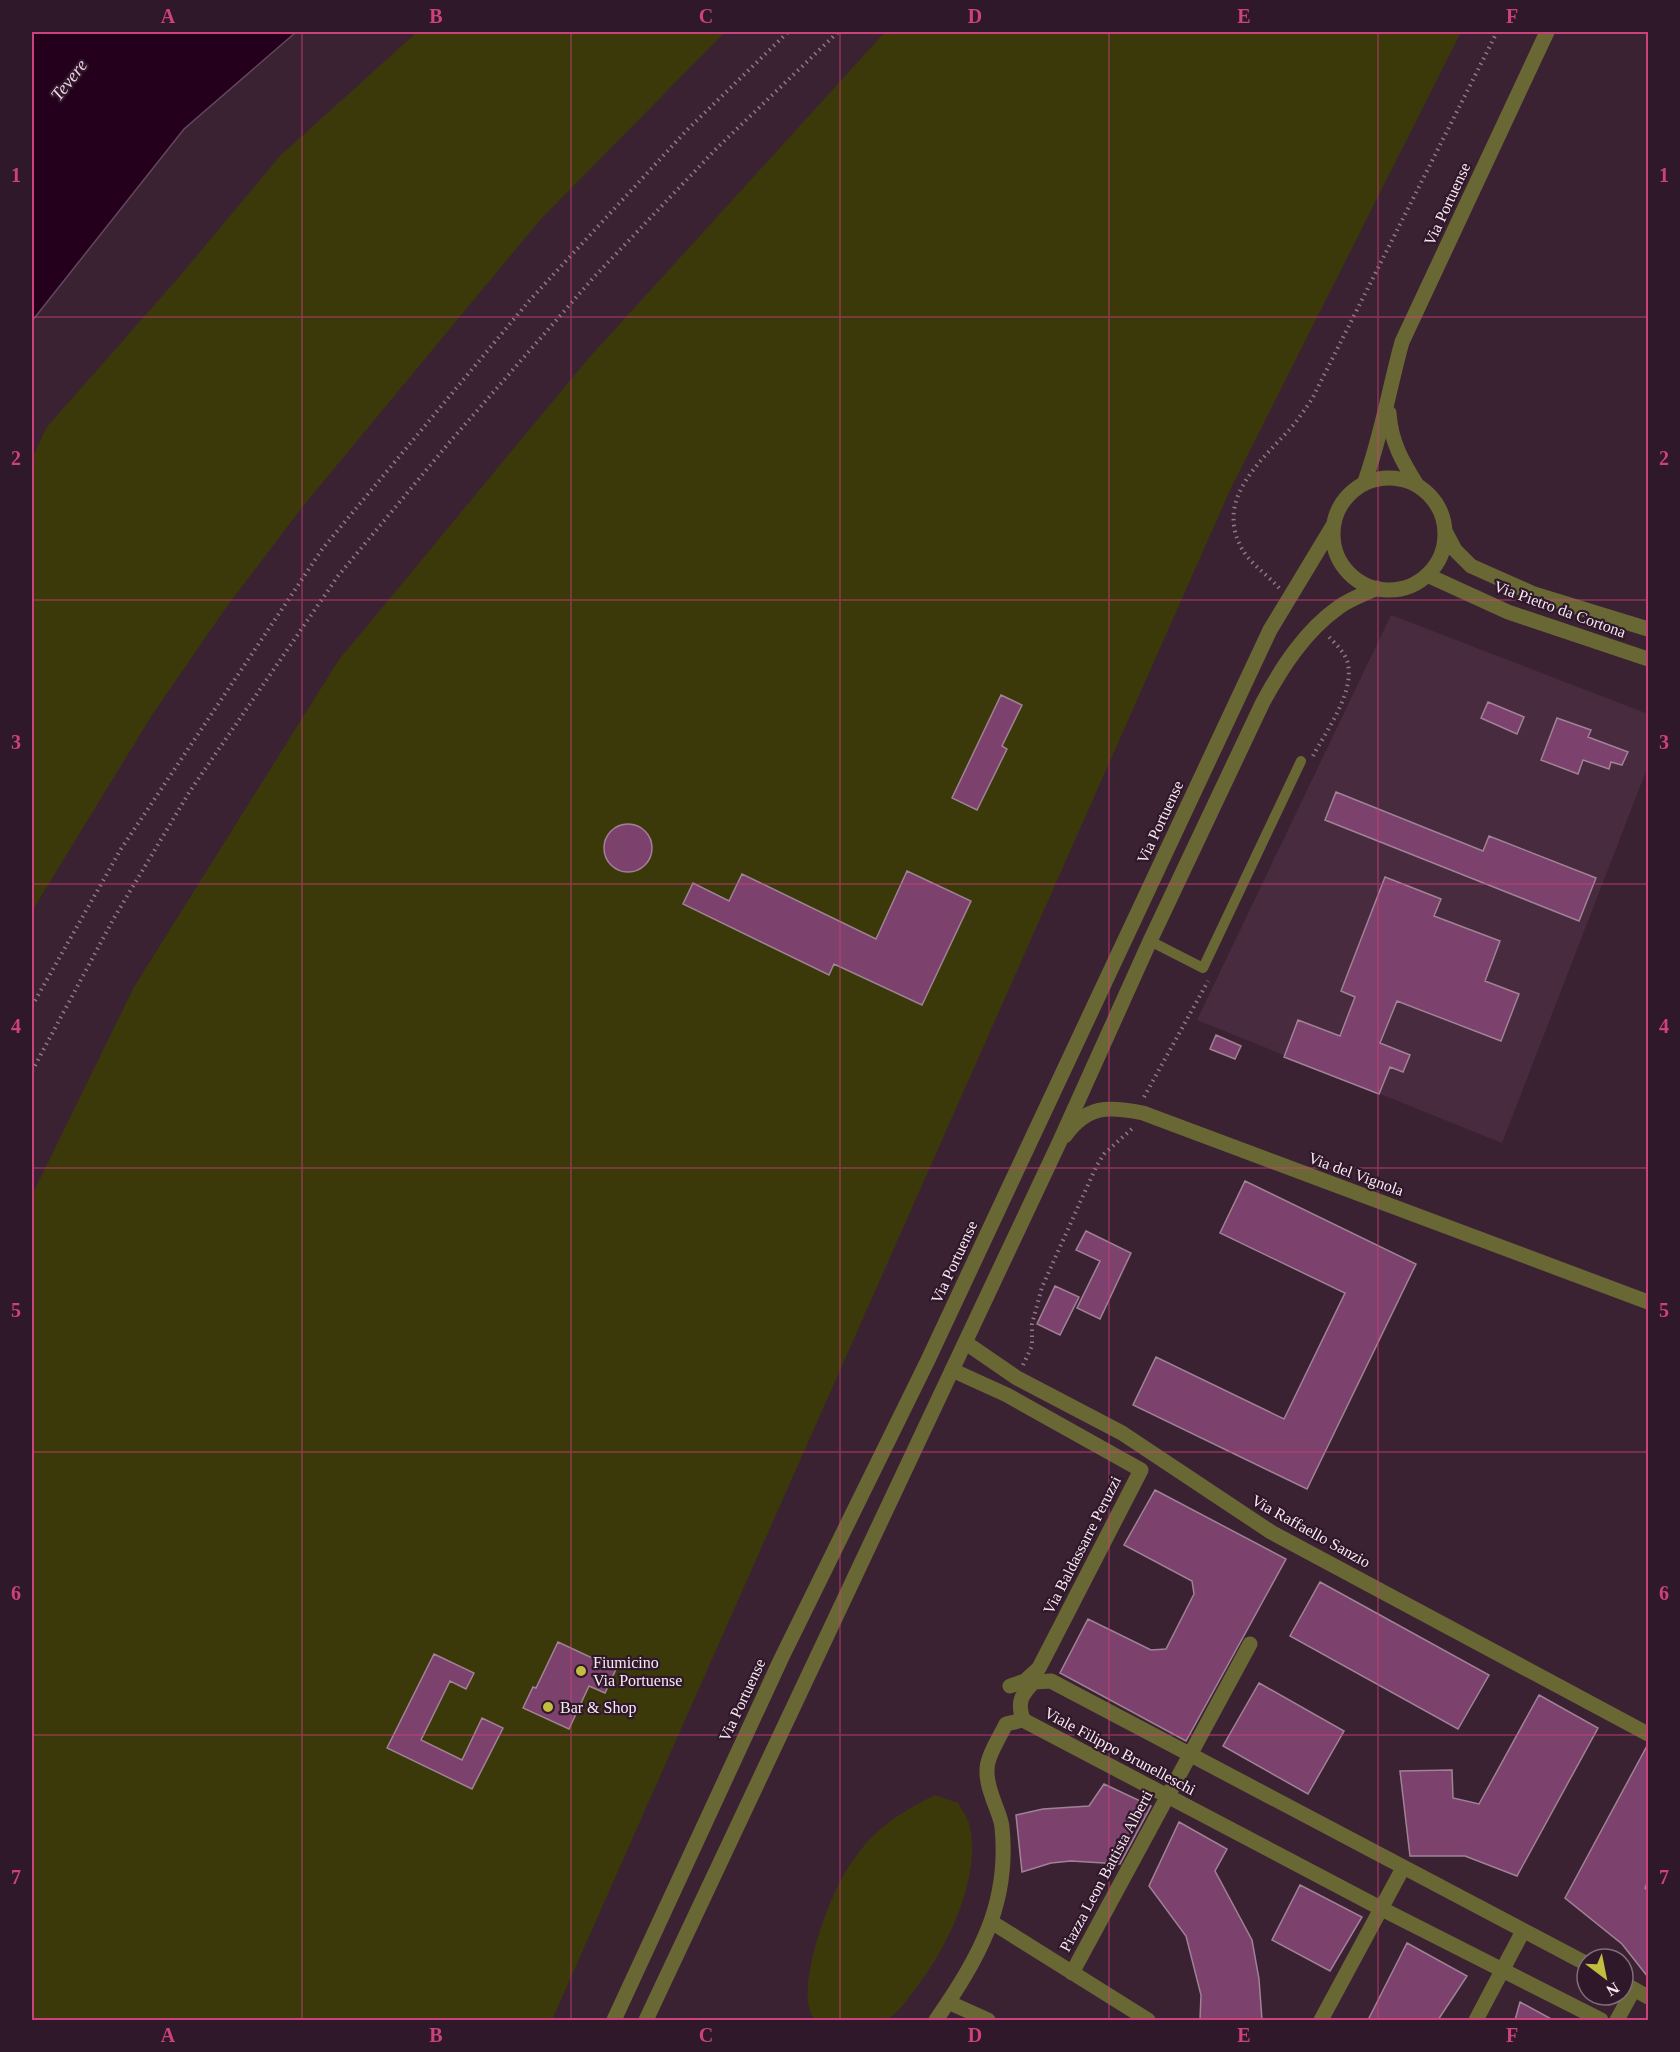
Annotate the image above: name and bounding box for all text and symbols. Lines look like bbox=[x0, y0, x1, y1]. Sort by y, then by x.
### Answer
text: A bbox=[161, 5, 176, 27]
text: B bbox=[429, 5, 443, 27]
text: C bbox=[699, 5, 713, 27]
text: D bbox=[968, 5, 982, 27]
text: E bbox=[1237, 5, 1251, 27]
text: F bbox=[1506, 5, 1518, 27]
water label: Tevere bbox=[47, 55, 91, 105]
street label: Via Portuense bbox=[1420, 160, 1474, 248]
text: 1 bbox=[11, 164, 21, 186]
text: 1 bbox=[1659, 164, 1669, 186]
text: 2 bbox=[11, 447, 21, 469]
text: 2 bbox=[1659, 447, 1669, 469]
street label: Via Pietro da Cortona bbox=[1492, 577, 1628, 641]
text: 3 bbox=[11, 731, 21, 753]
text: 3 bbox=[1659, 731, 1669, 753]
street label: Via Portuense bbox=[1133, 778, 1187, 866]
text: 4 bbox=[11, 1015, 21, 1037]
text: 4 bbox=[1659, 1015, 1669, 1037]
street label: Via del Vignola bbox=[1306, 1149, 1406, 1200]
street label: Via Portuense bbox=[927, 1218, 981, 1306]
text: 5 bbox=[11, 1299, 21, 1321]
text: 5 bbox=[1659, 1299, 1669, 1321]
street label: Via Baldassarre Peruzzi bbox=[1040, 1473, 1124, 1617]
street label: Via Raffaello Sanzio bbox=[1249, 1491, 1373, 1571]
text: 6 bbox=[11, 1582, 21, 1604]
text: 6 bbox=[1659, 1582, 1669, 1604]
place label: Fiumicino Via Portuense bbox=[593, 1654, 682, 1689]
street label: Via Portuense bbox=[715, 1656, 769, 1744]
marker: Fiumicino Via Portuense bbox=[574, 1664, 588, 1678]
place label: Bar & Shop bbox=[560, 1699, 636, 1717]
marker: Bar & Shop bbox=[541, 1700, 555, 1714]
street label: Viale Filippo Brunelleschi bbox=[1041, 1704, 1199, 1799]
street label: Piazza Leon Battista Alberti bbox=[1056, 1787, 1156, 1954]
text: 7 bbox=[11, 1866, 21, 1888]
text: 7 bbox=[1659, 1866, 1669, 1888]
north arrow bbox=[1575, 1947, 1635, 2007]
text: N bbox=[1603, 1979, 1622, 2000]
text: A bbox=[161, 2024, 176, 2046]
text: B bbox=[429, 2024, 443, 2046]
text: C bbox=[699, 2024, 713, 2046]
text: D bbox=[968, 2024, 982, 2046]
text: E bbox=[1237, 2024, 1251, 2046]
text: F bbox=[1506, 2024, 1518, 2046]

